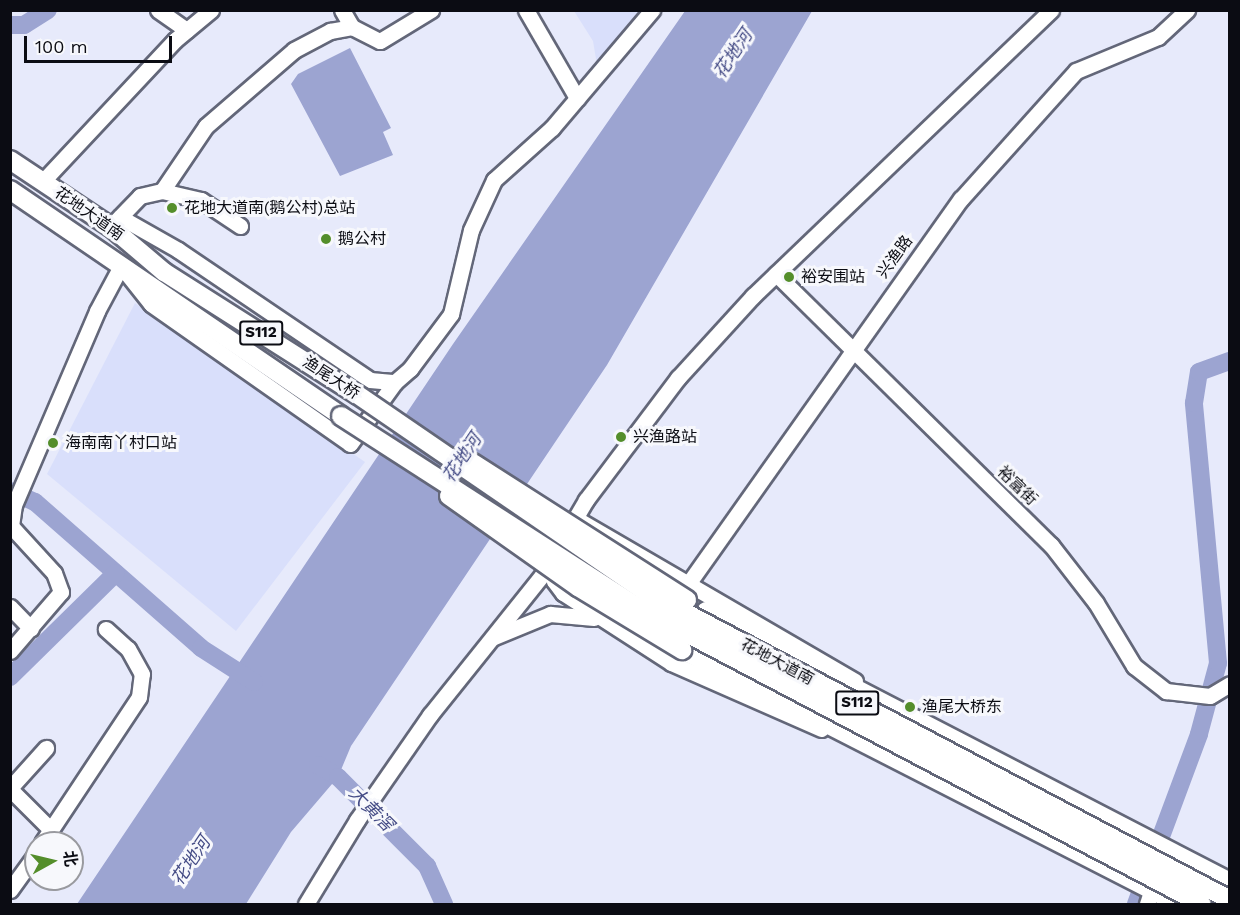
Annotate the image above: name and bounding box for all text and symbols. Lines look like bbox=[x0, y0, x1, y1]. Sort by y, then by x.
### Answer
scale bar bbox=[27, 24, 176, 62]
water label: 花地河 bbox=[709, 26, 757, 82]
text: 100 m bbox=[35, 36, 88, 57]
street label: 花地大道南 bbox=[51, 183, 127, 245]
place label: 花地大道南(鹅公村)总站 bbox=[184, 198, 355, 218]
marker: 花地大道南(鹅公村)总站 bbox=[165, 201, 179, 215]
place label: 鹅公村 bbox=[338, 229, 386, 249]
marker: 鹅公村 bbox=[319, 232, 333, 246]
street label: 兴渔路 bbox=[873, 232, 917, 282]
place label: 裕安围站 bbox=[801, 267, 865, 287]
marker: 裕安围站 bbox=[782, 270, 796, 284]
road number: S112 bbox=[238, 321, 284, 345]
street label: 渔尾大桥 bbox=[299, 353, 363, 403]
place label: 兴渔路站 bbox=[633, 427, 697, 447]
water label: 花地河 bbox=[438, 430, 486, 486]
marker: 兴渔路站 bbox=[614, 430, 628, 444]
place label: 海南南丫村口站 bbox=[65, 433, 177, 453]
marker: 海南南丫村口站 bbox=[46, 436, 60, 450]
street label: 裕富街 bbox=[993, 462, 1041, 510]
street label: 花地大道南 bbox=[737, 635, 817, 689]
road number: S112 bbox=[834, 691, 880, 715]
place label: 渔尾大桥东 bbox=[922, 697, 1002, 717]
marker: 渔尾大桥东 bbox=[903, 700, 917, 714]
water label: 大黄滘 bbox=[344, 782, 398, 836]
north arrow bbox=[24, 831, 84, 891]
water label: 花地河 bbox=[167, 833, 215, 889]
text: 北 bbox=[60, 849, 81, 868]

